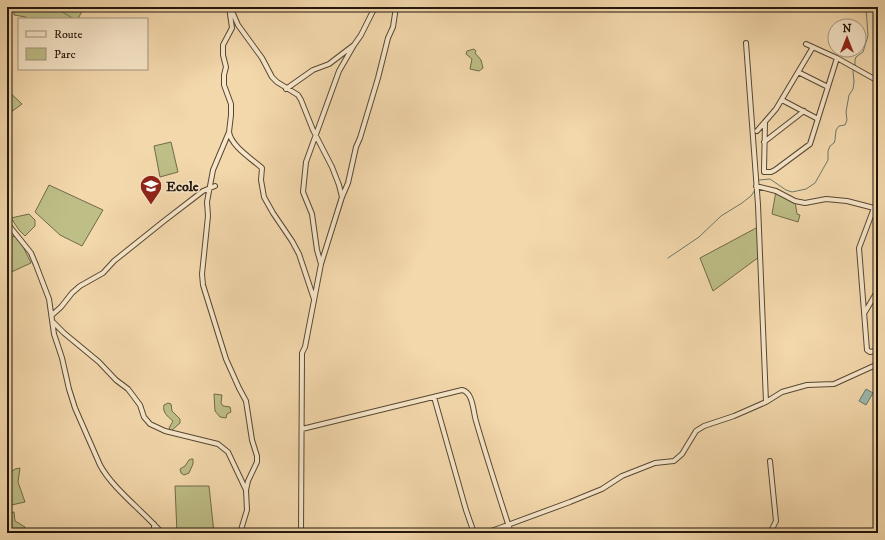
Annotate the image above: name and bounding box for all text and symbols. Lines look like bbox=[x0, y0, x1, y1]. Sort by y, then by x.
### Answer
legend bbox=[18, 18, 148, 70]
north arrow bbox=[827, 18, 867, 58]
text: N bbox=[842, 22, 852, 36]
text: Route bbox=[54, 27, 82, 42]
text: Parc bbox=[54, 47, 76, 62]
school or university icon: Ecole bbox=[138, 173, 164, 206]
place label: Ecole bbox=[166, 178, 199, 196]

